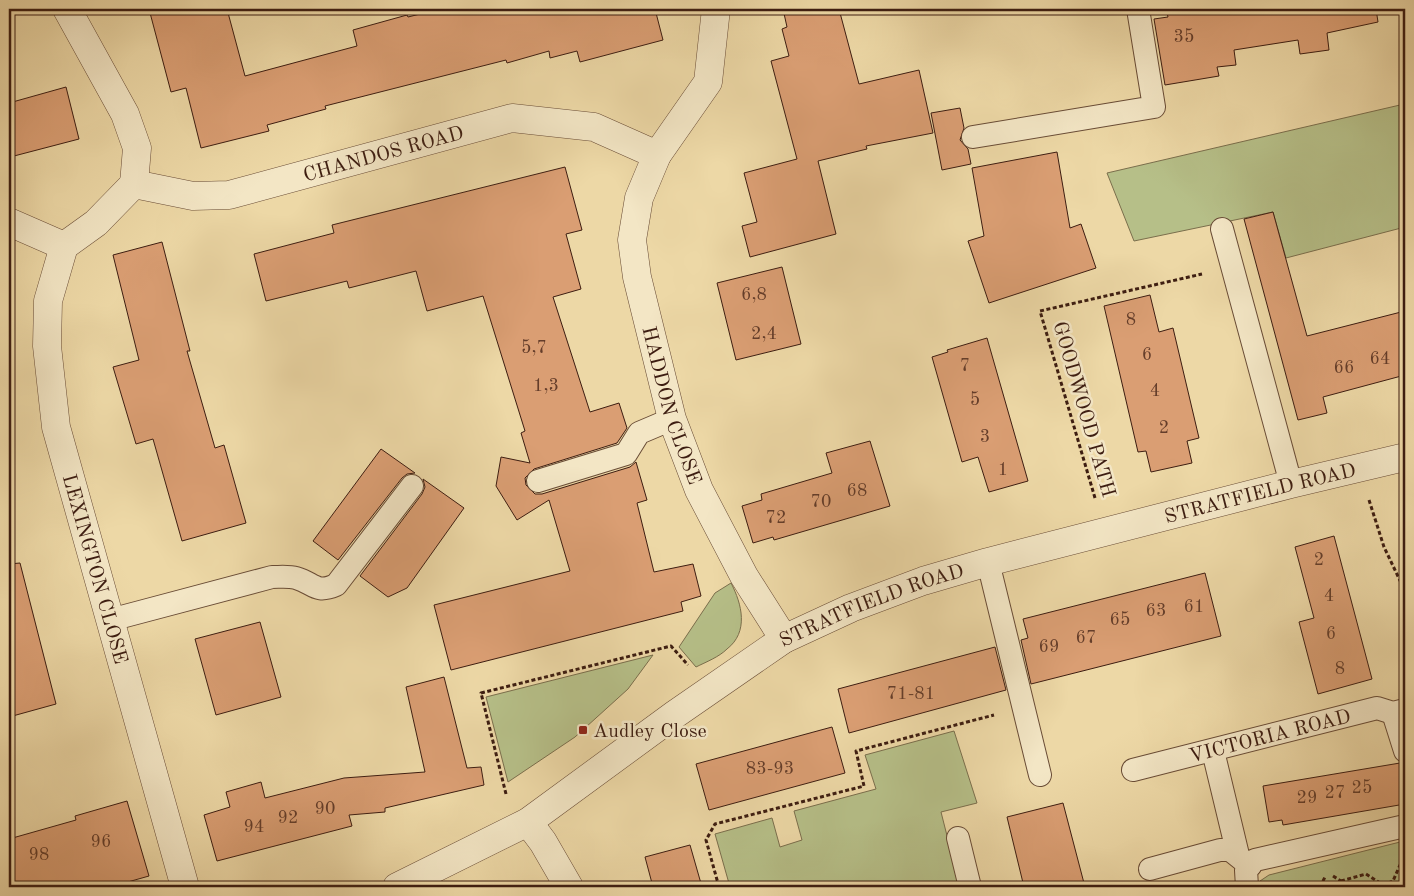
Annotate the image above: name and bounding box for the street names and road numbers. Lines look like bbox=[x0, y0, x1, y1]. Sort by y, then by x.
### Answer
street label: CHANDOS ROAD bbox=[301, 124, 466, 186]
street label: GOODWOOD PATH bbox=[1048, 319, 1118, 500]
street label: HADDON CLOSE bbox=[638, 324, 704, 488]
street label: STRATFIELD ROAD bbox=[1163, 461, 1358, 528]
street label: LEXINGTON CLOSE bbox=[58, 472, 130, 666]
street label: STRATFIELD ROAD bbox=[777, 562, 966, 652]
street label: VICTORIA ROAD bbox=[1187, 707, 1353, 767]

